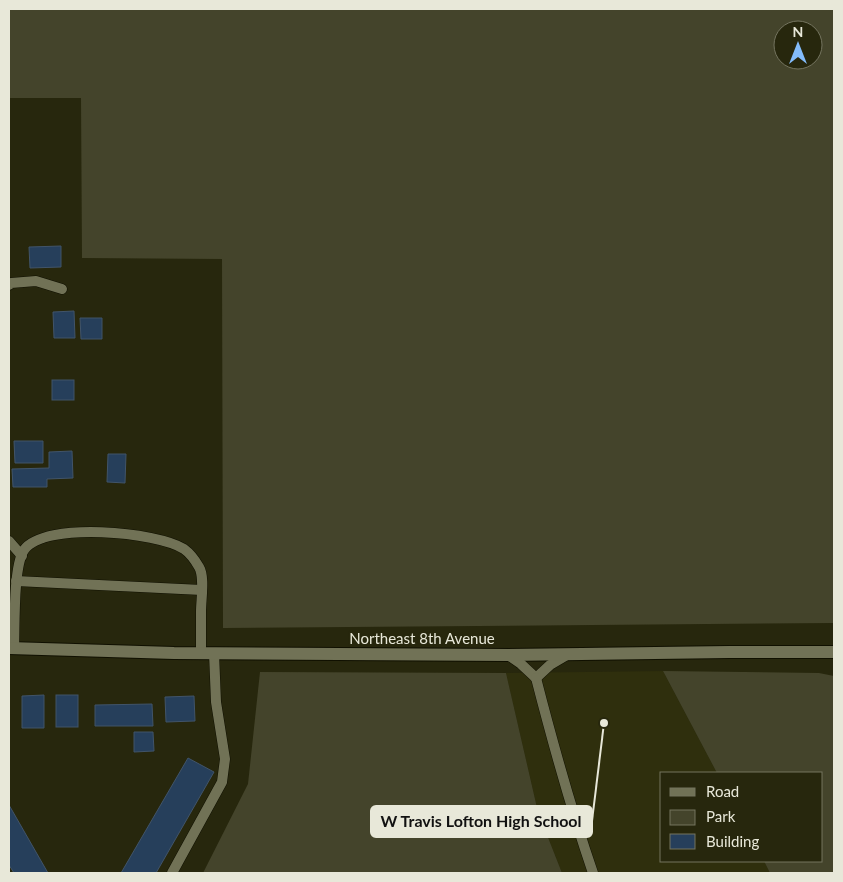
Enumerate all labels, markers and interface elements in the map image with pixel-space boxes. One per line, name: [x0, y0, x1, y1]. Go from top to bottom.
north arrow: [773, 20, 823, 70]
text: N: [793, 23, 803, 40]
street label: Northeast 8th Avenue: [349, 629, 495, 647]
legend: [660, 772, 823, 862]
text: Road: [706, 782, 739, 800]
callout: W Travis Lofton High School: [371, 806, 592, 837]
text: Park: [706, 807, 736, 825]
text: W Travis Lofton High School: [380, 811, 582, 830]
text: Building: [706, 832, 759, 850]

